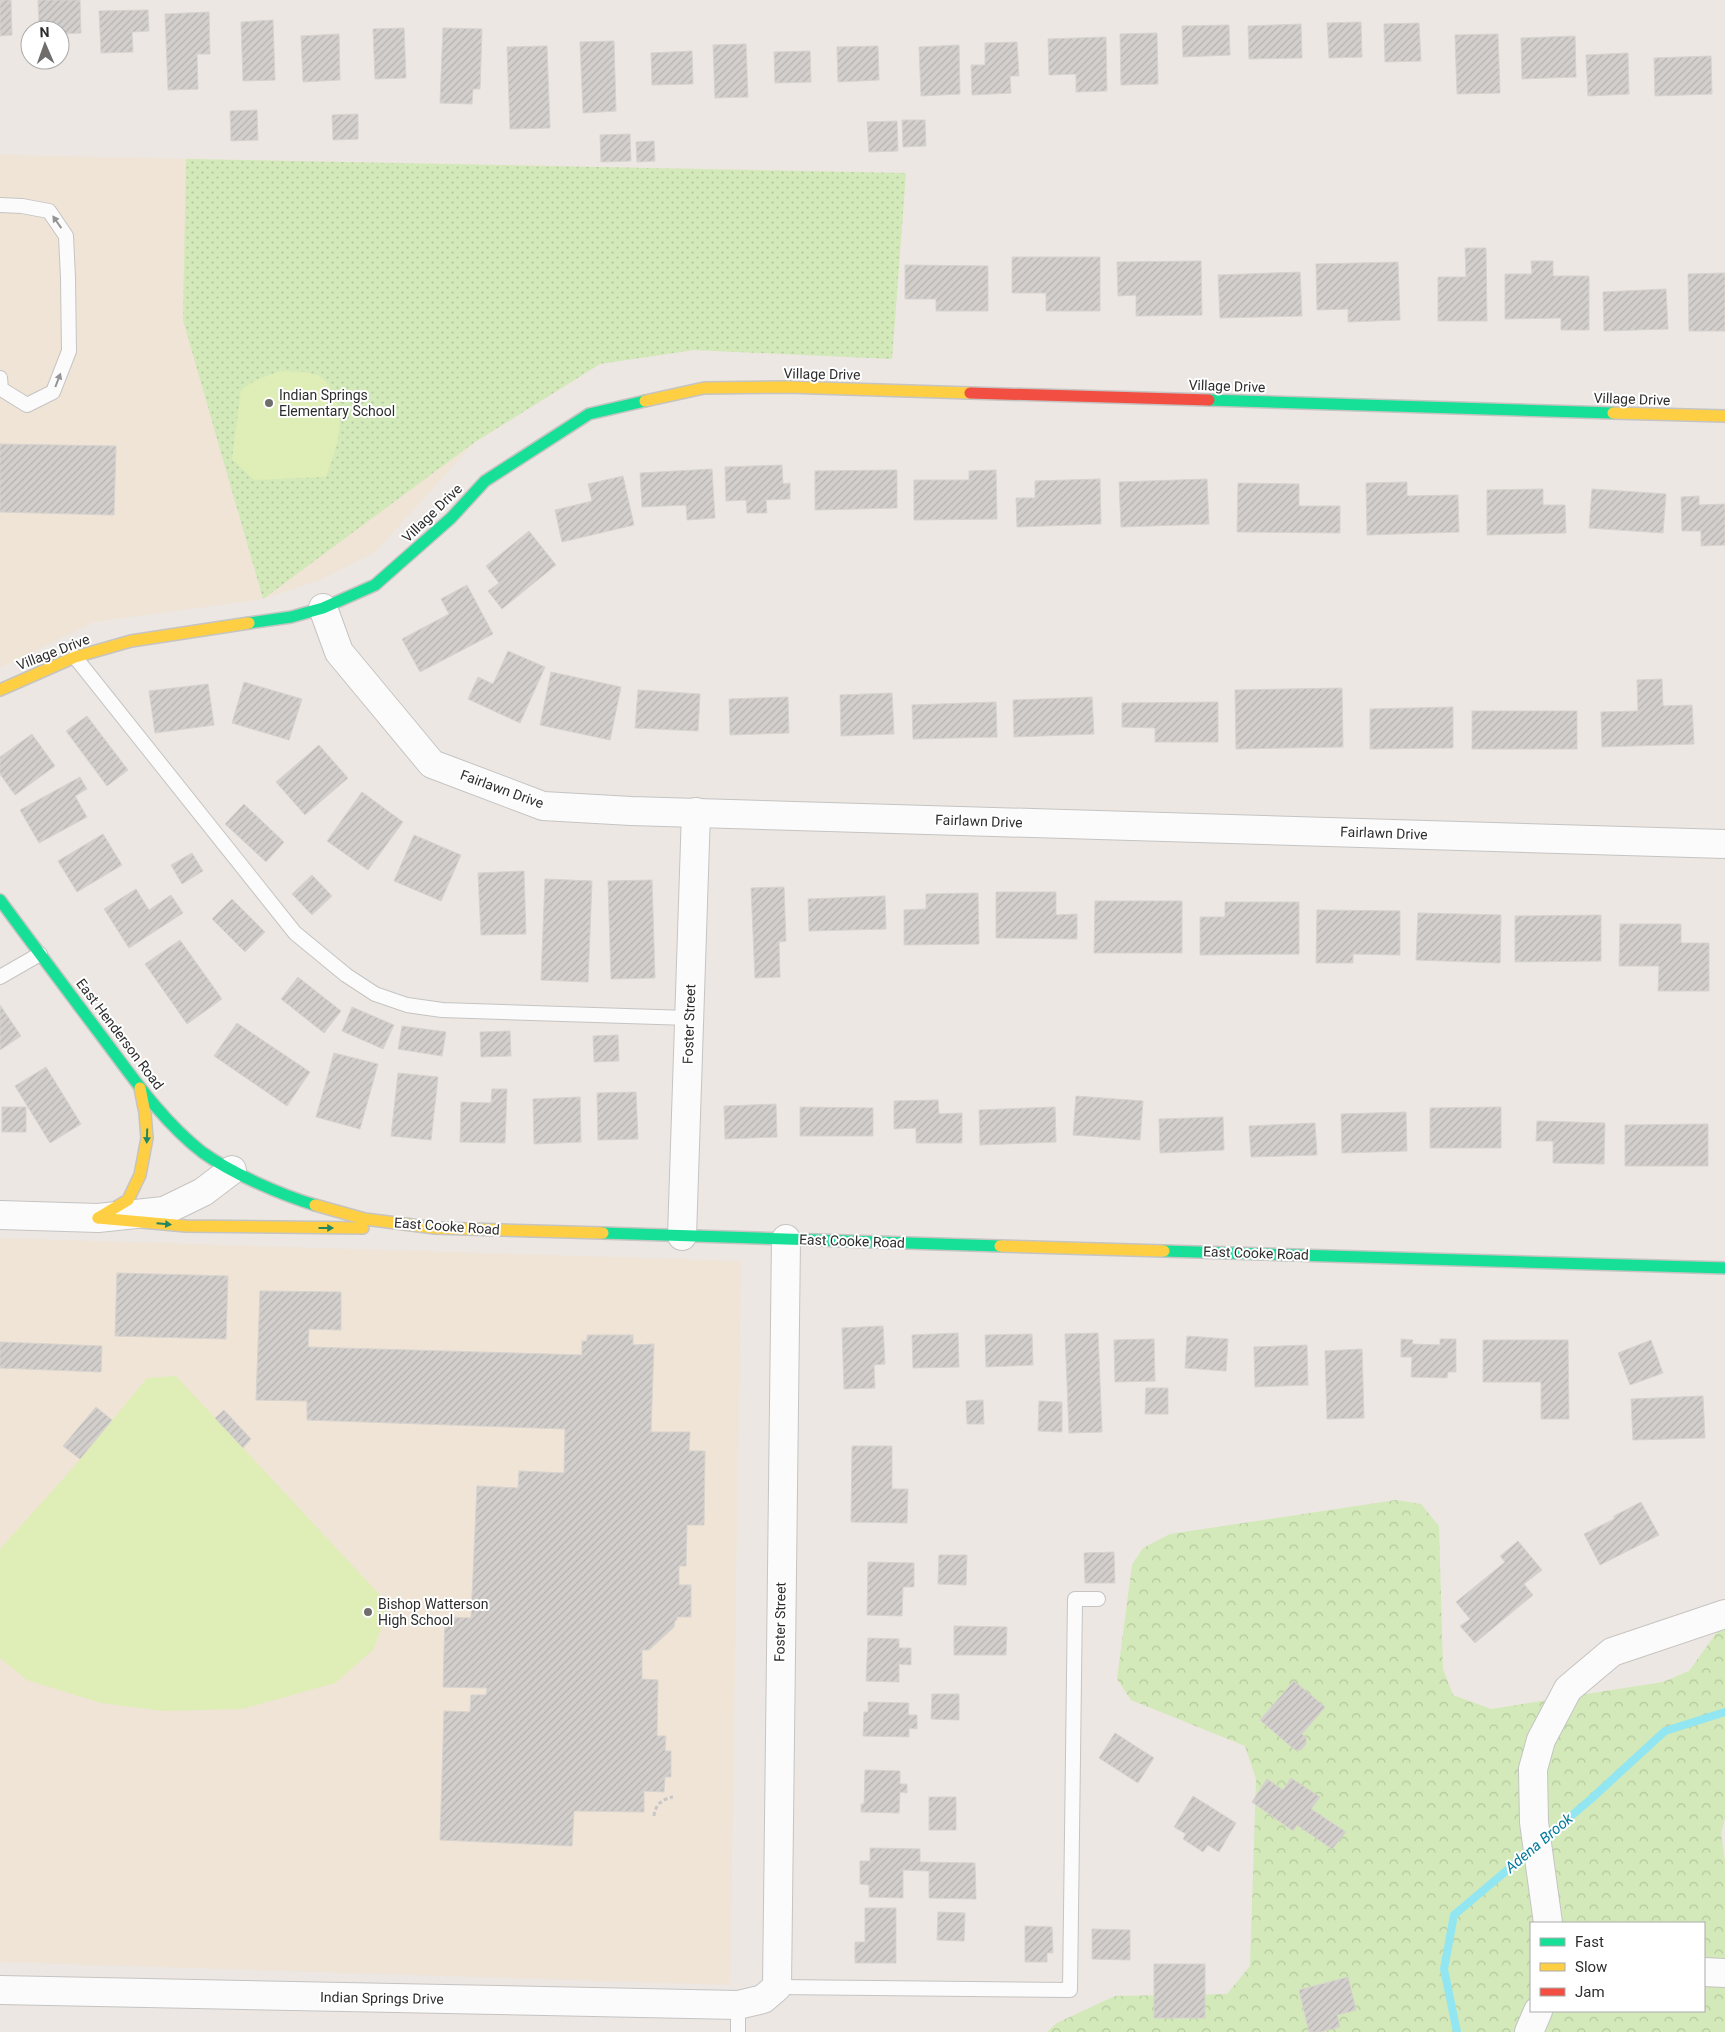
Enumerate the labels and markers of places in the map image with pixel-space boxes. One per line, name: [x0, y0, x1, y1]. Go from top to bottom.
place label: Indian Springs Elementary School: [279, 387, 395, 419]
marker: Indian Springs Elementary School: [263, 397, 275, 409]
place label: Bishop Watterson High School: [378, 1596, 488, 1628]
marker: Bishop Watterson High School: [362, 1606, 374, 1618]

